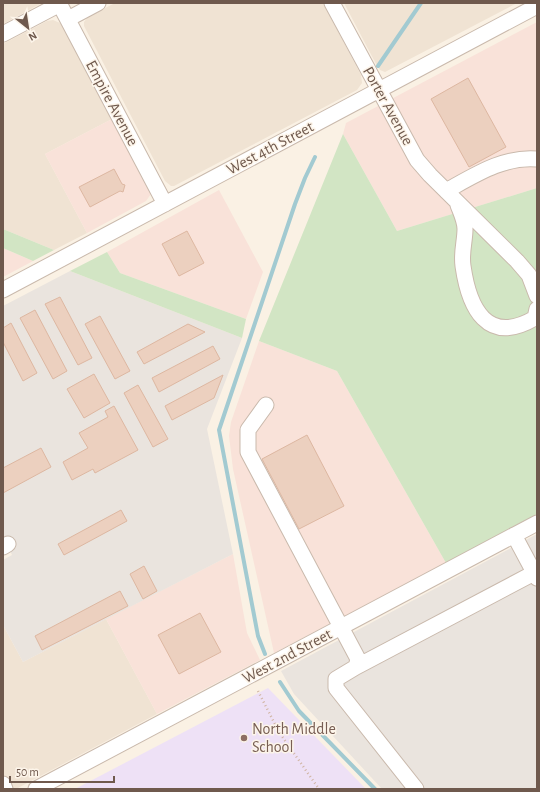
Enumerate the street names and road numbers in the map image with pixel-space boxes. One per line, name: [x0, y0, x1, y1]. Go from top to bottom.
street label: Empire Avenue: [83, 58, 141, 148]
street label: Porter Avenue: [360, 64, 416, 148]
street label: West 4th Street: [224, 118, 316, 178]
street label: West 2nd Street: [240, 626, 334, 686]

